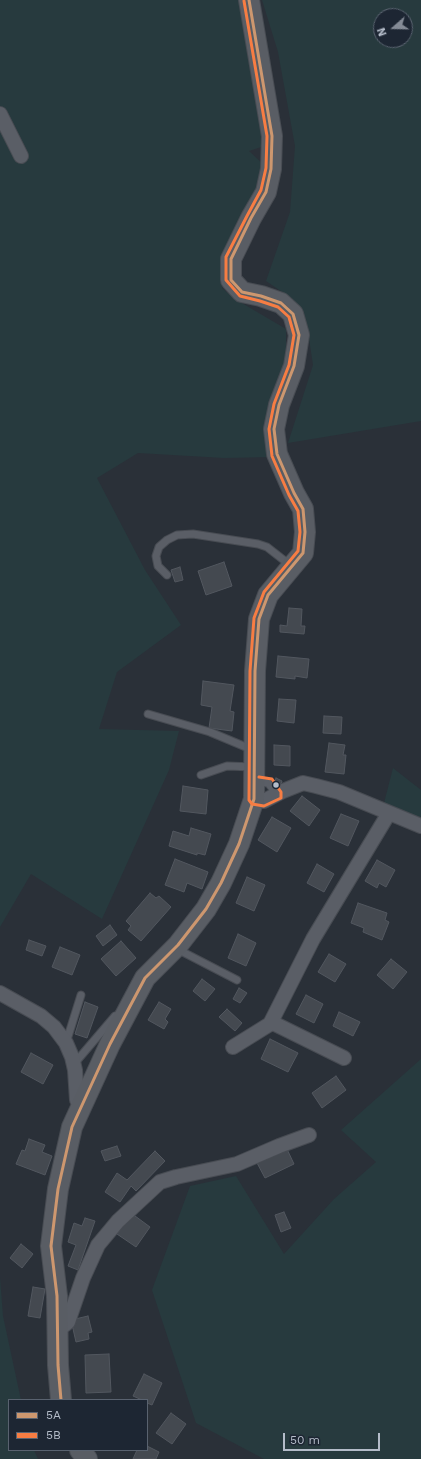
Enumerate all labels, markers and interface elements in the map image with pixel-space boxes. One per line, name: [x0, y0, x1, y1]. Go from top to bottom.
north arrow: [373, 8, 413, 48]
text: N: [375, 26, 390, 38]
unlabelled marker: [271, 780, 281, 790]
legend: [8, 1399, 148, 1451]
text: 5A: [46, 1408, 61, 1422]
scale bar: [285, 1425, 382, 1451]
text: 5B: [46, 1428, 61, 1442]
text: 50 m: [290, 1433, 320, 1447]

